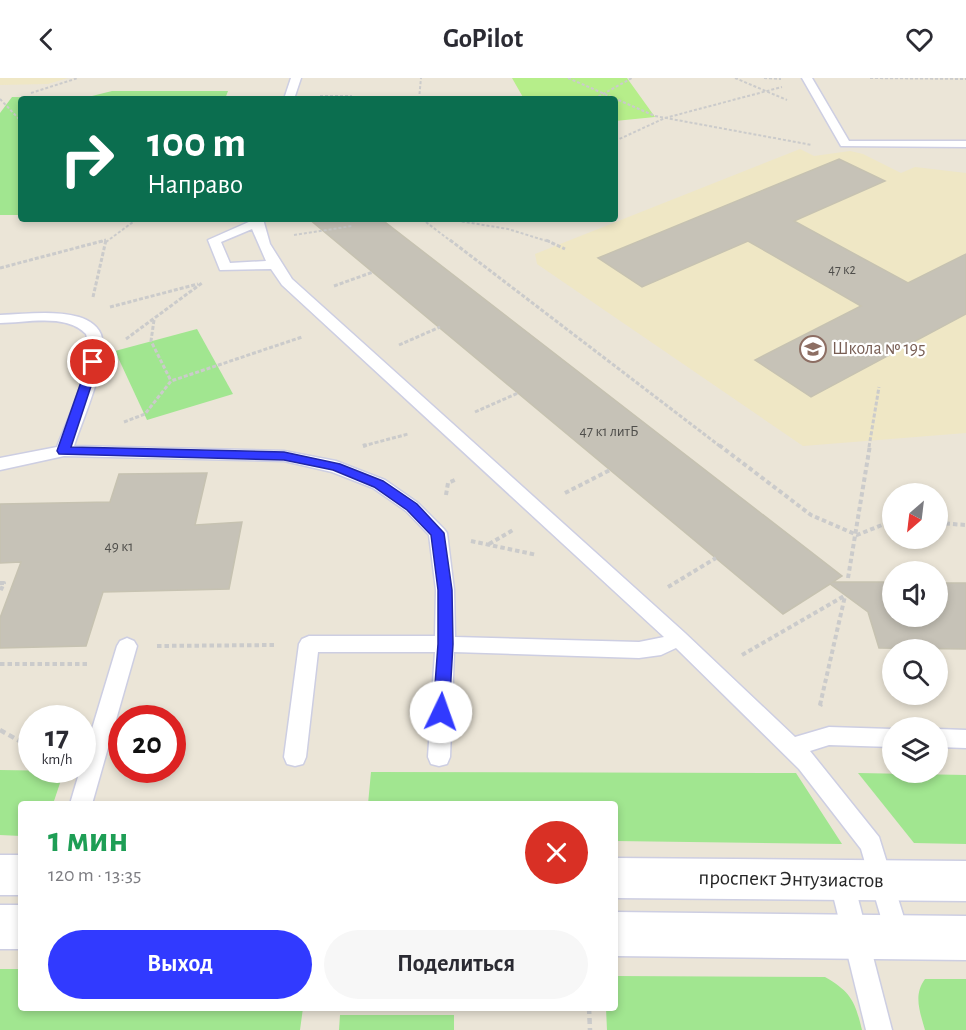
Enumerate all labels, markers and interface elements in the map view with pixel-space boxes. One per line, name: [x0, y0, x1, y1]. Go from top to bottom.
icon: back: [30, 23, 63, 56]
icon: heart: [903, 23, 936, 56]
text: GoPilot: [443, 25, 523, 52]
icon: right: [48, 120, 126, 198]
text: 100 m: [147, 122, 246, 164]
text: Направо: [147, 171, 243, 198]
house number: 47 к2: [828, 263, 856, 277]
school or university icon: Школа № 195: [798, 334, 828, 364]
pin: [67, 336, 118, 387]
place label: Школа № 195: [832, 340, 926, 358]
icon: arrive: [76, 345, 109, 378]
house number: 47 к1 литБ: [579, 424, 639, 439]
north arrow: [882, 483, 948, 549]
map controls: [882, 483, 948, 783]
house number: 49 к1: [105, 539, 133, 554]
button: sound: [882, 561, 948, 627]
button: search: [882, 639, 948, 705]
position arrow: [409, 680, 473, 744]
speed limit sign: 20: [108, 705, 186, 783]
button: layers: [882, 717, 948, 783]
text: 17: [45, 722, 69, 752]
text: km/h: [42, 752, 72, 767]
button: close: [525, 821, 588, 884]
text: 1 мин: [48, 822, 128, 858]
text: 120 m · 13:35: [48, 865, 141, 885]
street label: проспект Энтузиастов: [698, 867, 884, 891]
button: Выход: [48, 930, 312, 999]
button: Поделиться: [324, 930, 588, 999]

